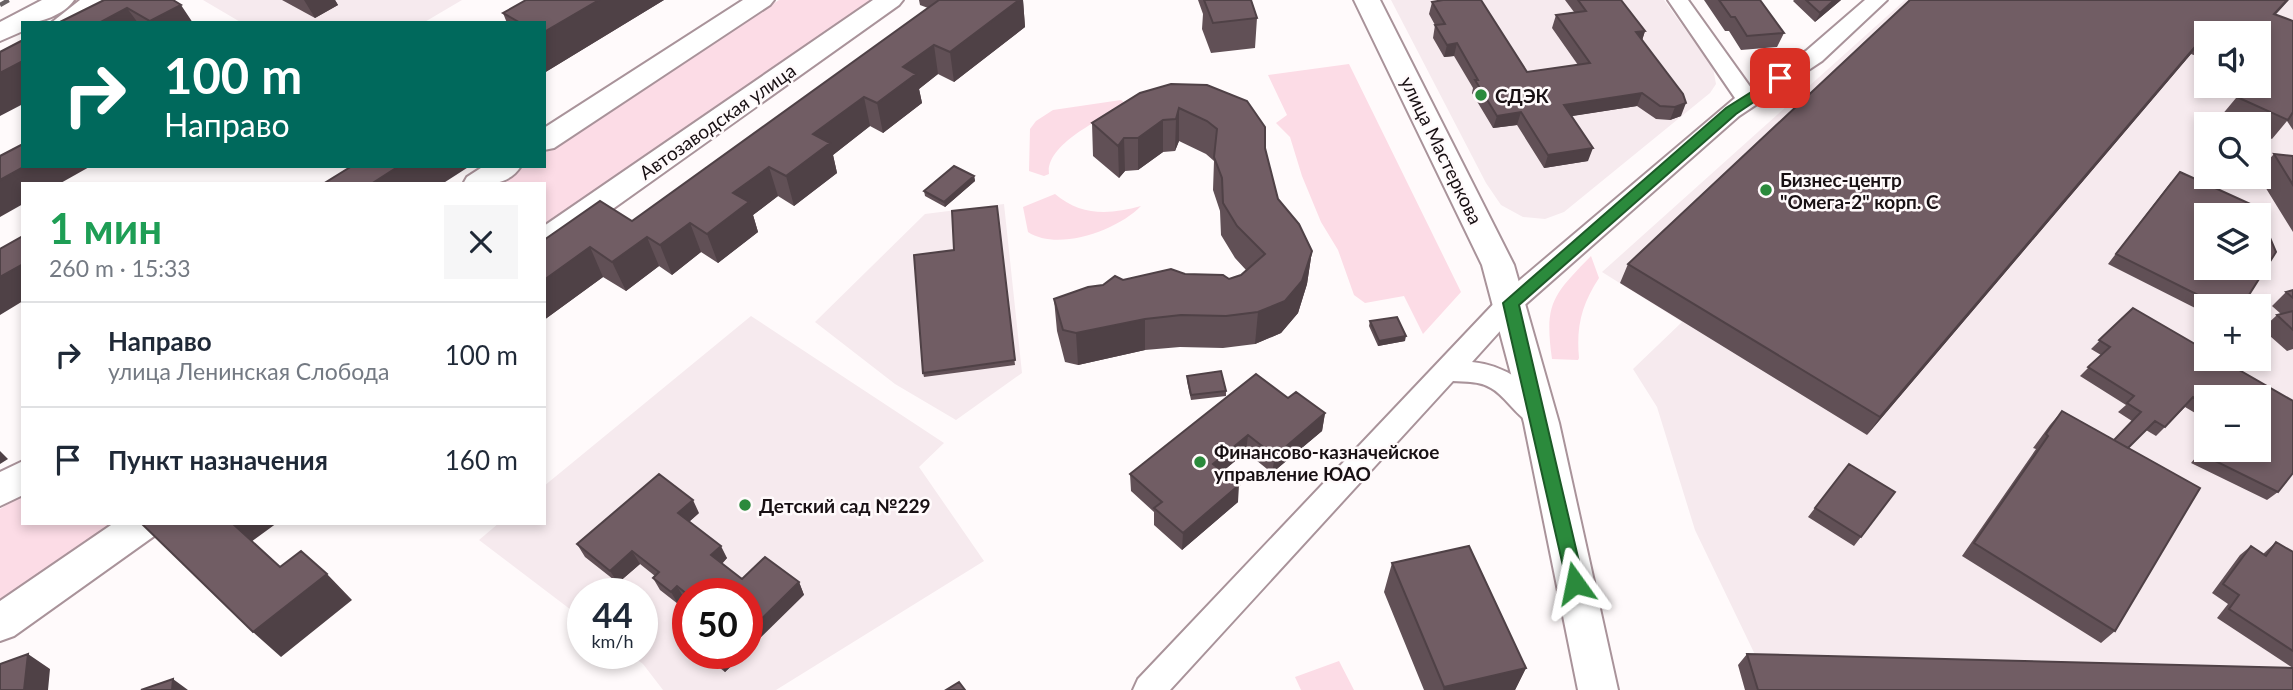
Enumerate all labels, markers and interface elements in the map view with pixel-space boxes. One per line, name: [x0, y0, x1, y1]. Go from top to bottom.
map controls: [2194, 21, 2271, 462]
button: sound: [2194, 21, 2271, 98]
text: 100 m: [164, 46, 302, 104]
pin: [1750, 48, 1810, 108]
icon: right: [49, 49, 140, 140]
street label: Автозаводская улица: [634, 58, 800, 184]
icon: arrive: [1761, 59, 1799, 97]
street label: улица Мастеркова: [1396, 72, 1488, 228]
place label: СДЭК: [1495, 84, 1550, 107]
marker: СДЭК: [1473, 87, 1489, 103]
text: Направо: [164, 105, 290, 144]
button: search: [2194, 112, 2271, 189]
place label: Бизнес-центр "Омега-2" корп. C: [1780, 168, 1939, 213]
marker: Бизнес-центр "Омега-2" корп. C: [1758, 182, 1774, 198]
text: 1 мин: [49, 203, 162, 253]
button: layers: [2194, 203, 2271, 280]
button: close: [444, 205, 518, 279]
text: 260 m · 15:33: [49, 254, 191, 282]
button: +: [2194, 294, 2271, 371]
text: Направо: [108, 325, 212, 357]
icon: right: [49, 336, 87, 374]
text: 100 m: [445, 339, 518, 371]
text: улица Ленинская Слобода: [108, 357, 389, 385]
button: −: [2194, 385, 2271, 462]
place label: Финансово-казначейское управление ЮАО: [1214, 440, 1439, 485]
icon: arrive: [49, 441, 87, 479]
text: Пункт назначения: [108, 444, 328, 476]
text: 160 m: [445, 444, 518, 476]
marker: Финансово-казначейское управление ЮАО: [1192, 454, 1208, 470]
place label: Детский сад №229: [759, 494, 931, 517]
marker: Детский сад №229: [737, 497, 753, 513]
position arrow: [1538, 546, 1612, 620]
speed limit sign: 50: [672, 578, 763, 669]
text: 44: [592, 593, 633, 635]
text: km/h: [591, 630, 634, 652]

